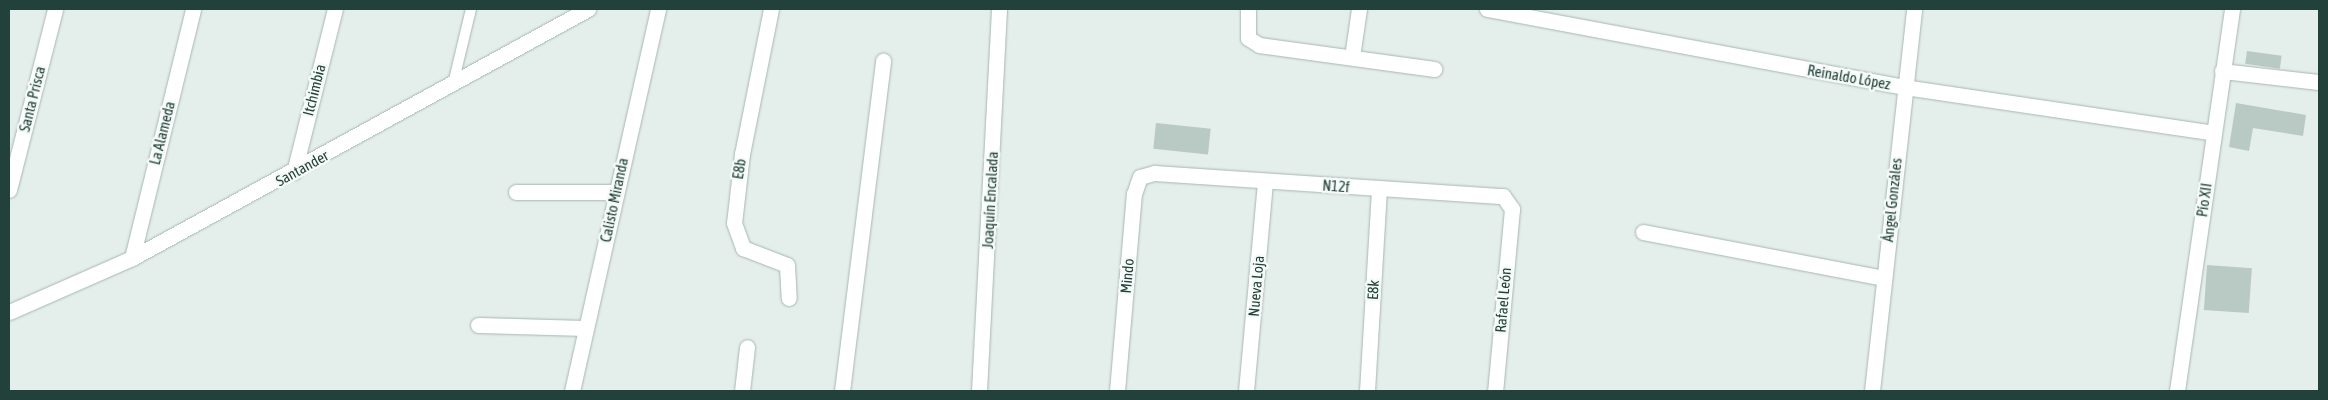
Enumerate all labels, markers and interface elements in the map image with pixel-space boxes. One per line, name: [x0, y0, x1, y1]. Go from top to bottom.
street label: Reinaldo López: [1806, 61, 1892, 93]
street label: Itchimbia: [299, 62, 329, 118]
street label: Santa Prisca: [15, 64, 49, 134]
street label: La Alameda: [145, 99, 179, 167]
street label: Santander: [273, 146, 331, 190]
street label: Joaquín Encalada: [978, 151, 1002, 249]
street label: Calisto Miranda: [596, 156, 632, 244]
street label: E8b: [729, 157, 749, 181]
street label: Ángel Gonzáles: [1879, 157, 1905, 243]
street label: N12f: [1322, 176, 1350, 196]
street label: Pío XII: [2193, 182, 2215, 218]
street label: Nueva Loja: [1244, 255, 1268, 317]
street label: Mindo: [1117, 258, 1137, 294]
street label: Rafael León: [1491, 267, 1515, 333]
street label: E8k: [1363, 279, 1383, 301]

